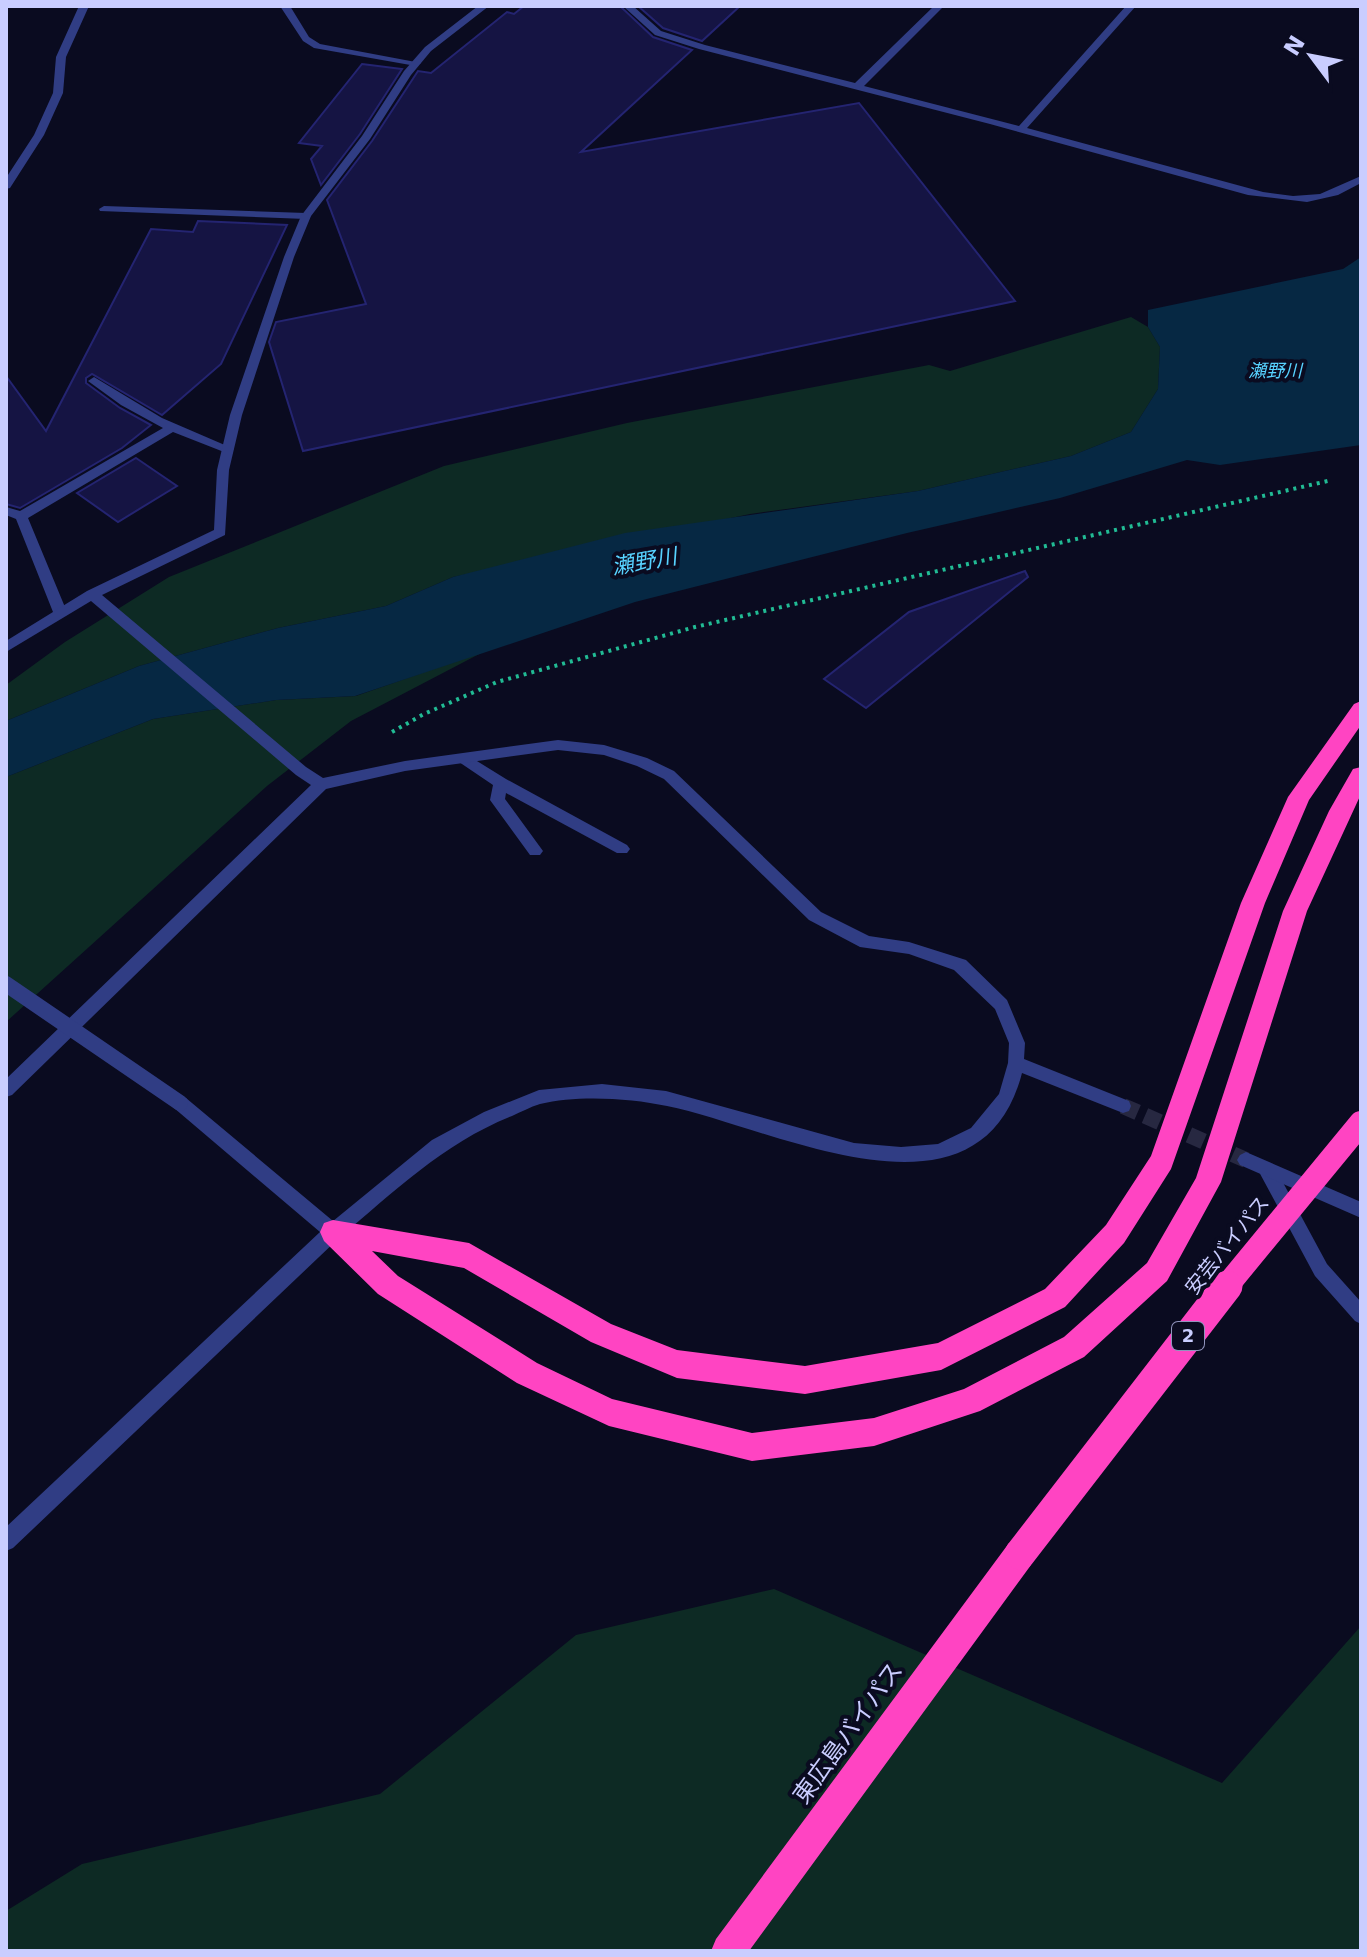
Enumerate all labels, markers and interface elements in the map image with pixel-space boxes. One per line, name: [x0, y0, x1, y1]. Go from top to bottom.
north arrow: [1271, 16, 1351, 96]
text: N: [1279, 31, 1310, 60]
water label: 瀬野川: [1248, 360, 1304, 381]
water label: 瀬野川: [609, 543, 681, 580]
street label: 安芸バイパス: [1180, 1191, 1274, 1299]
road number: 2: [1172, 1322, 1204, 1350]
street label: 東広島バイパス: [787, 1657, 909, 1809]

